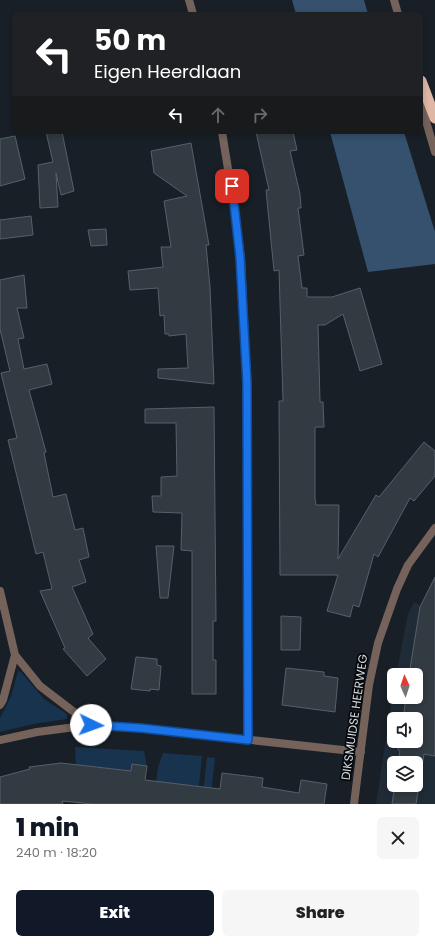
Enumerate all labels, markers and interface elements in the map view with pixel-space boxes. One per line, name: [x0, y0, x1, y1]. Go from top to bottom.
text: 50 m: [94, 21, 166, 60]
icon: left: [28, 28, 80, 80]
text: Eigen Heerdlaan: [94, 59, 241, 84]
icon: left: [165, 104, 187, 126]
icon: ahead: [207, 104, 229, 126]
icon: right: [249, 104, 271, 126]
pin: [215, 169, 249, 203]
icon: arrive: [221, 175, 243, 197]
street label: DIKSMUIDSE HEERWEG: [337, 653, 371, 781]
north arrow: [387, 668, 423, 704]
map controls: [387, 668, 423, 792]
position arrow: [70, 704, 112, 746]
button: sound: [387, 712, 423, 748]
button: layers: [387, 756, 423, 792]
text: 1 min: [16, 811, 79, 844]
button: close: [377, 817, 419, 859]
text: 240 m · 18:20: [16, 843, 97, 862]
button: Exit: [16, 890, 214, 936]
button: Share: [222, 890, 419, 936]

